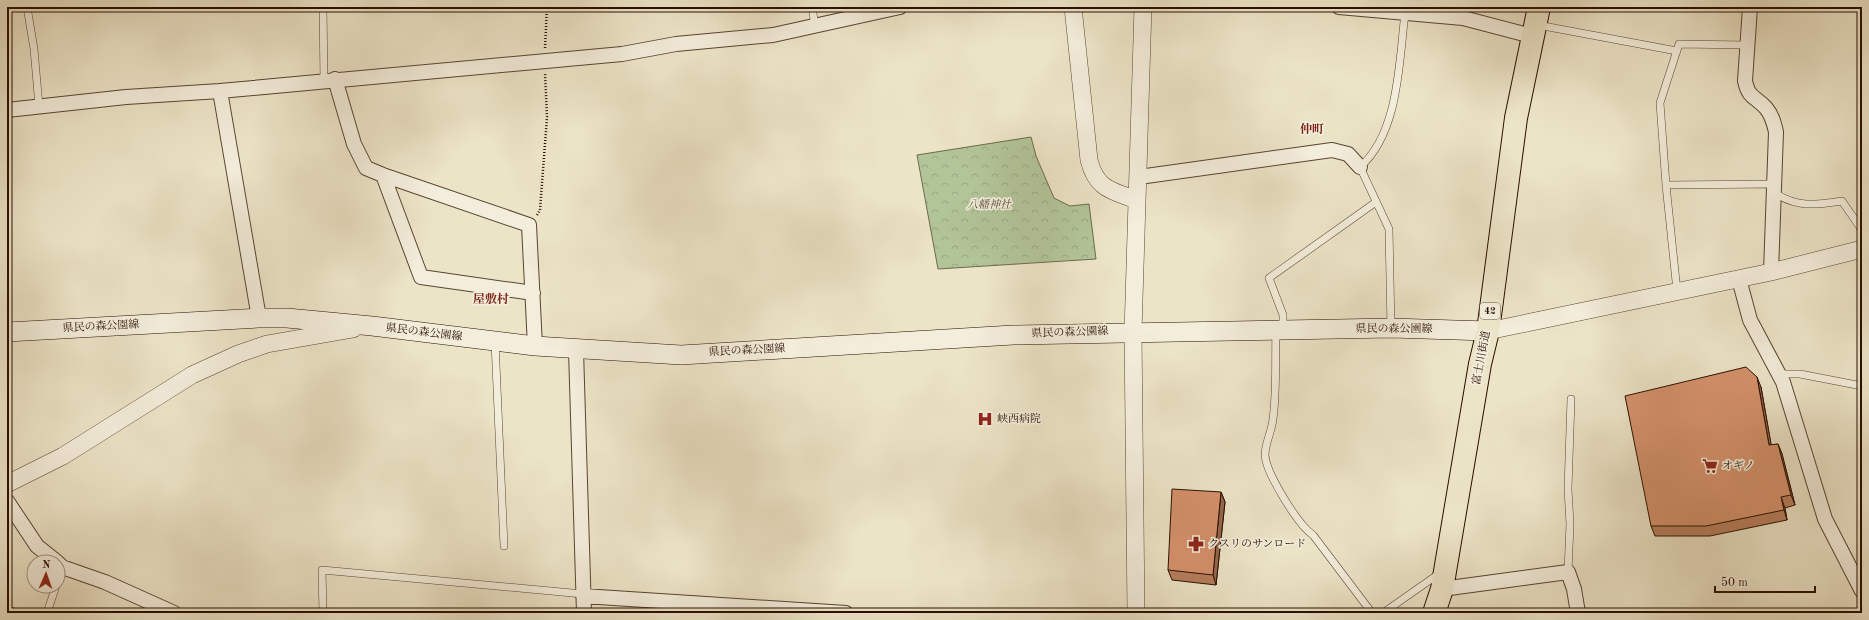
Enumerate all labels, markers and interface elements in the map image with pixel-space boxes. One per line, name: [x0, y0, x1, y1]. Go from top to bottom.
district label: 仲町: [1300, 122, 1324, 136]
park label: 八幡神社: [967, 198, 1012, 211]
district label: 屋敷村: [473, 292, 509, 306]
road number: 42: [1480, 303, 1500, 319]
street label: 県民の森公園線: [62, 317, 140, 335]
street label: 県民の森公園線: [385, 321, 463, 343]
street label: 県民の森公園線: [1356, 322, 1433, 335]
street label: 県民の森公園線: [1031, 324, 1109, 340]
street label: 富士川街道: [1469, 330, 1493, 386]
street label: 県民の森公園線: [708, 341, 786, 359]
hospital icon: 峡西病院: [976, 410, 994, 428]
place label: 峡西病院: [997, 412, 1041, 425]
supermarket icon: オギノ: [1701, 457, 1719, 475]
place label: オギノ: [1722, 460, 1755, 472]
pharmacy icon: クスリのサンロード: [1187, 535, 1205, 553]
place label: クスリのサンロード: [1208, 538, 1306, 550]
north arrow: [26, 554, 66, 594]
text: N: [42, 560, 51, 571]
scale bar: [1715, 568, 1815, 594]
text: 50 m: [1721, 576, 1748, 589]

